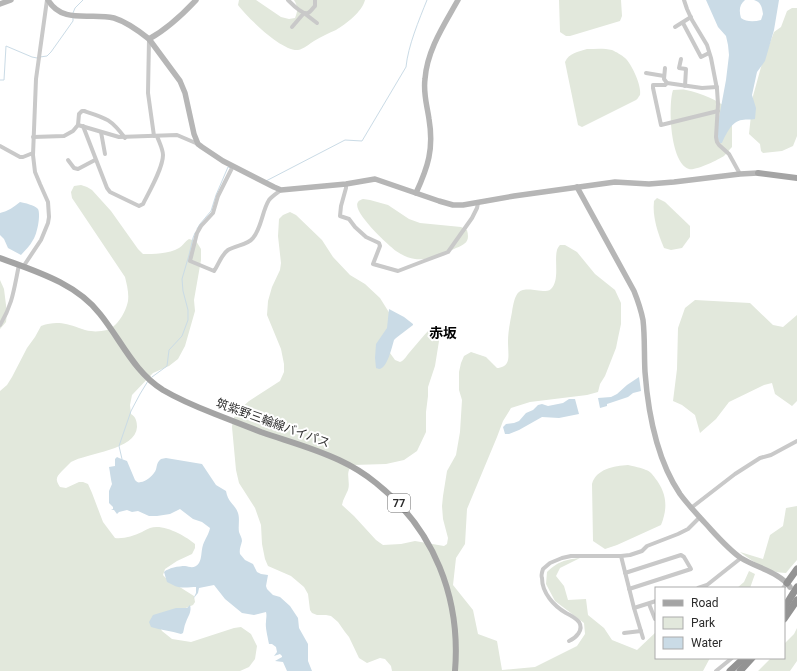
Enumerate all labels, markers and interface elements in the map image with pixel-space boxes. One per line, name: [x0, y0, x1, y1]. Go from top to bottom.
district label: 赤坂: [429, 325, 457, 341]
street label: 筑紫野三輪線バイパス: [214, 396, 332, 450]
road number: 77: [388, 494, 410, 512]
legend: [655, 587, 785, 659]
text: Road: [691, 596, 719, 610]
text: Park: [691, 616, 716, 630]
text: Water: [691, 636, 722, 650]

